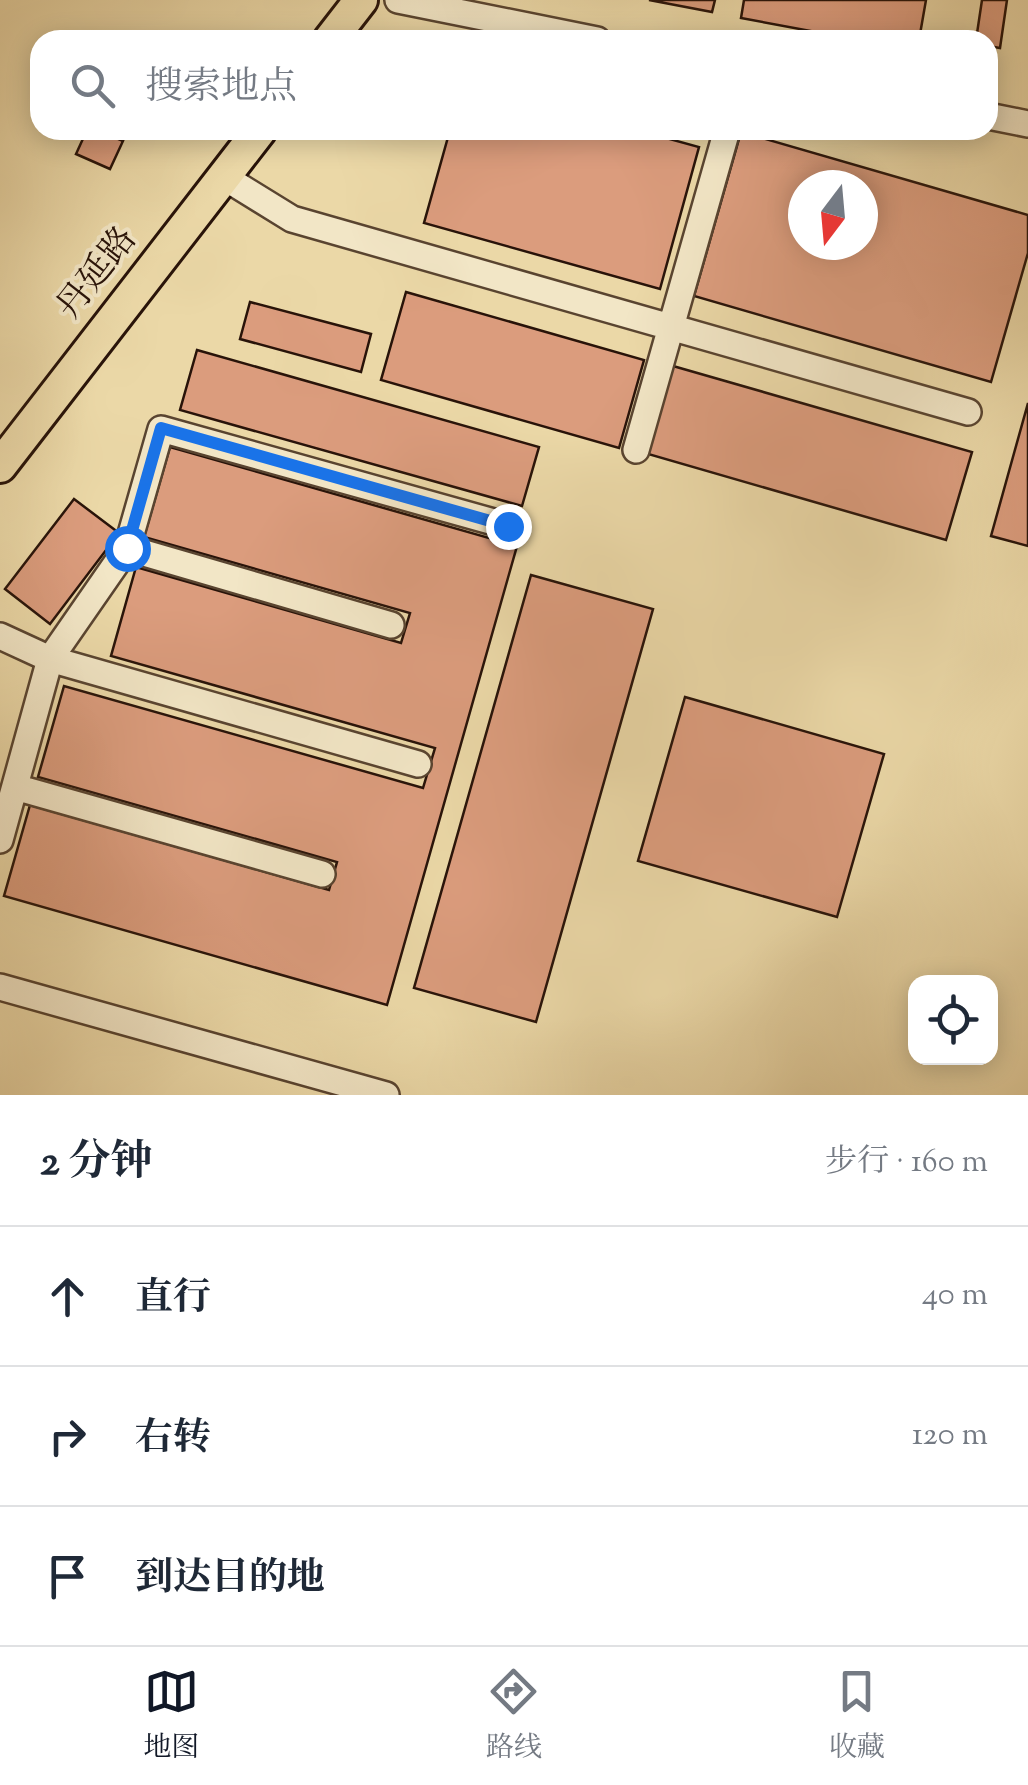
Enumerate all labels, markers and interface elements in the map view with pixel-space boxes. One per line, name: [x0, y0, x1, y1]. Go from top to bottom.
search box: [30, 30, 998, 140]
icon: search: [65, 58, 120, 113]
text: 搜索地点: [145, 62, 297, 116]
north arrow: [788, 170, 878, 260]
street label: 丹延路: [46, 217, 150, 331]
route end: [486, 504, 532, 550]
route start: [105, 526, 151, 572]
map controls: [908, 975, 998, 1065]
button: locate: [908, 975, 998, 1065]
text: 2 分钟: [40, 1134, 153, 1194]
text: 步行 · 160 m: [825, 1140, 988, 1186]
icon: ahead: [40, 1269, 95, 1324]
text: 直行: [135, 1273, 211, 1327]
text: 40 m: [922, 1273, 988, 1319]
icon: right: [40, 1409, 95, 1464]
text: 右转: [135, 1413, 211, 1467]
text: 120 m: [912, 1413, 988, 1459]
icon: arrive: [40, 1549, 95, 1604]
text: 到达目的地: [135, 1553, 325, 1607]
tab: 地图: [143, 1664, 199, 1769]
tab: 路线: [486, 1664, 542, 1769]
tab: 收藏: [829, 1664, 885, 1769]

